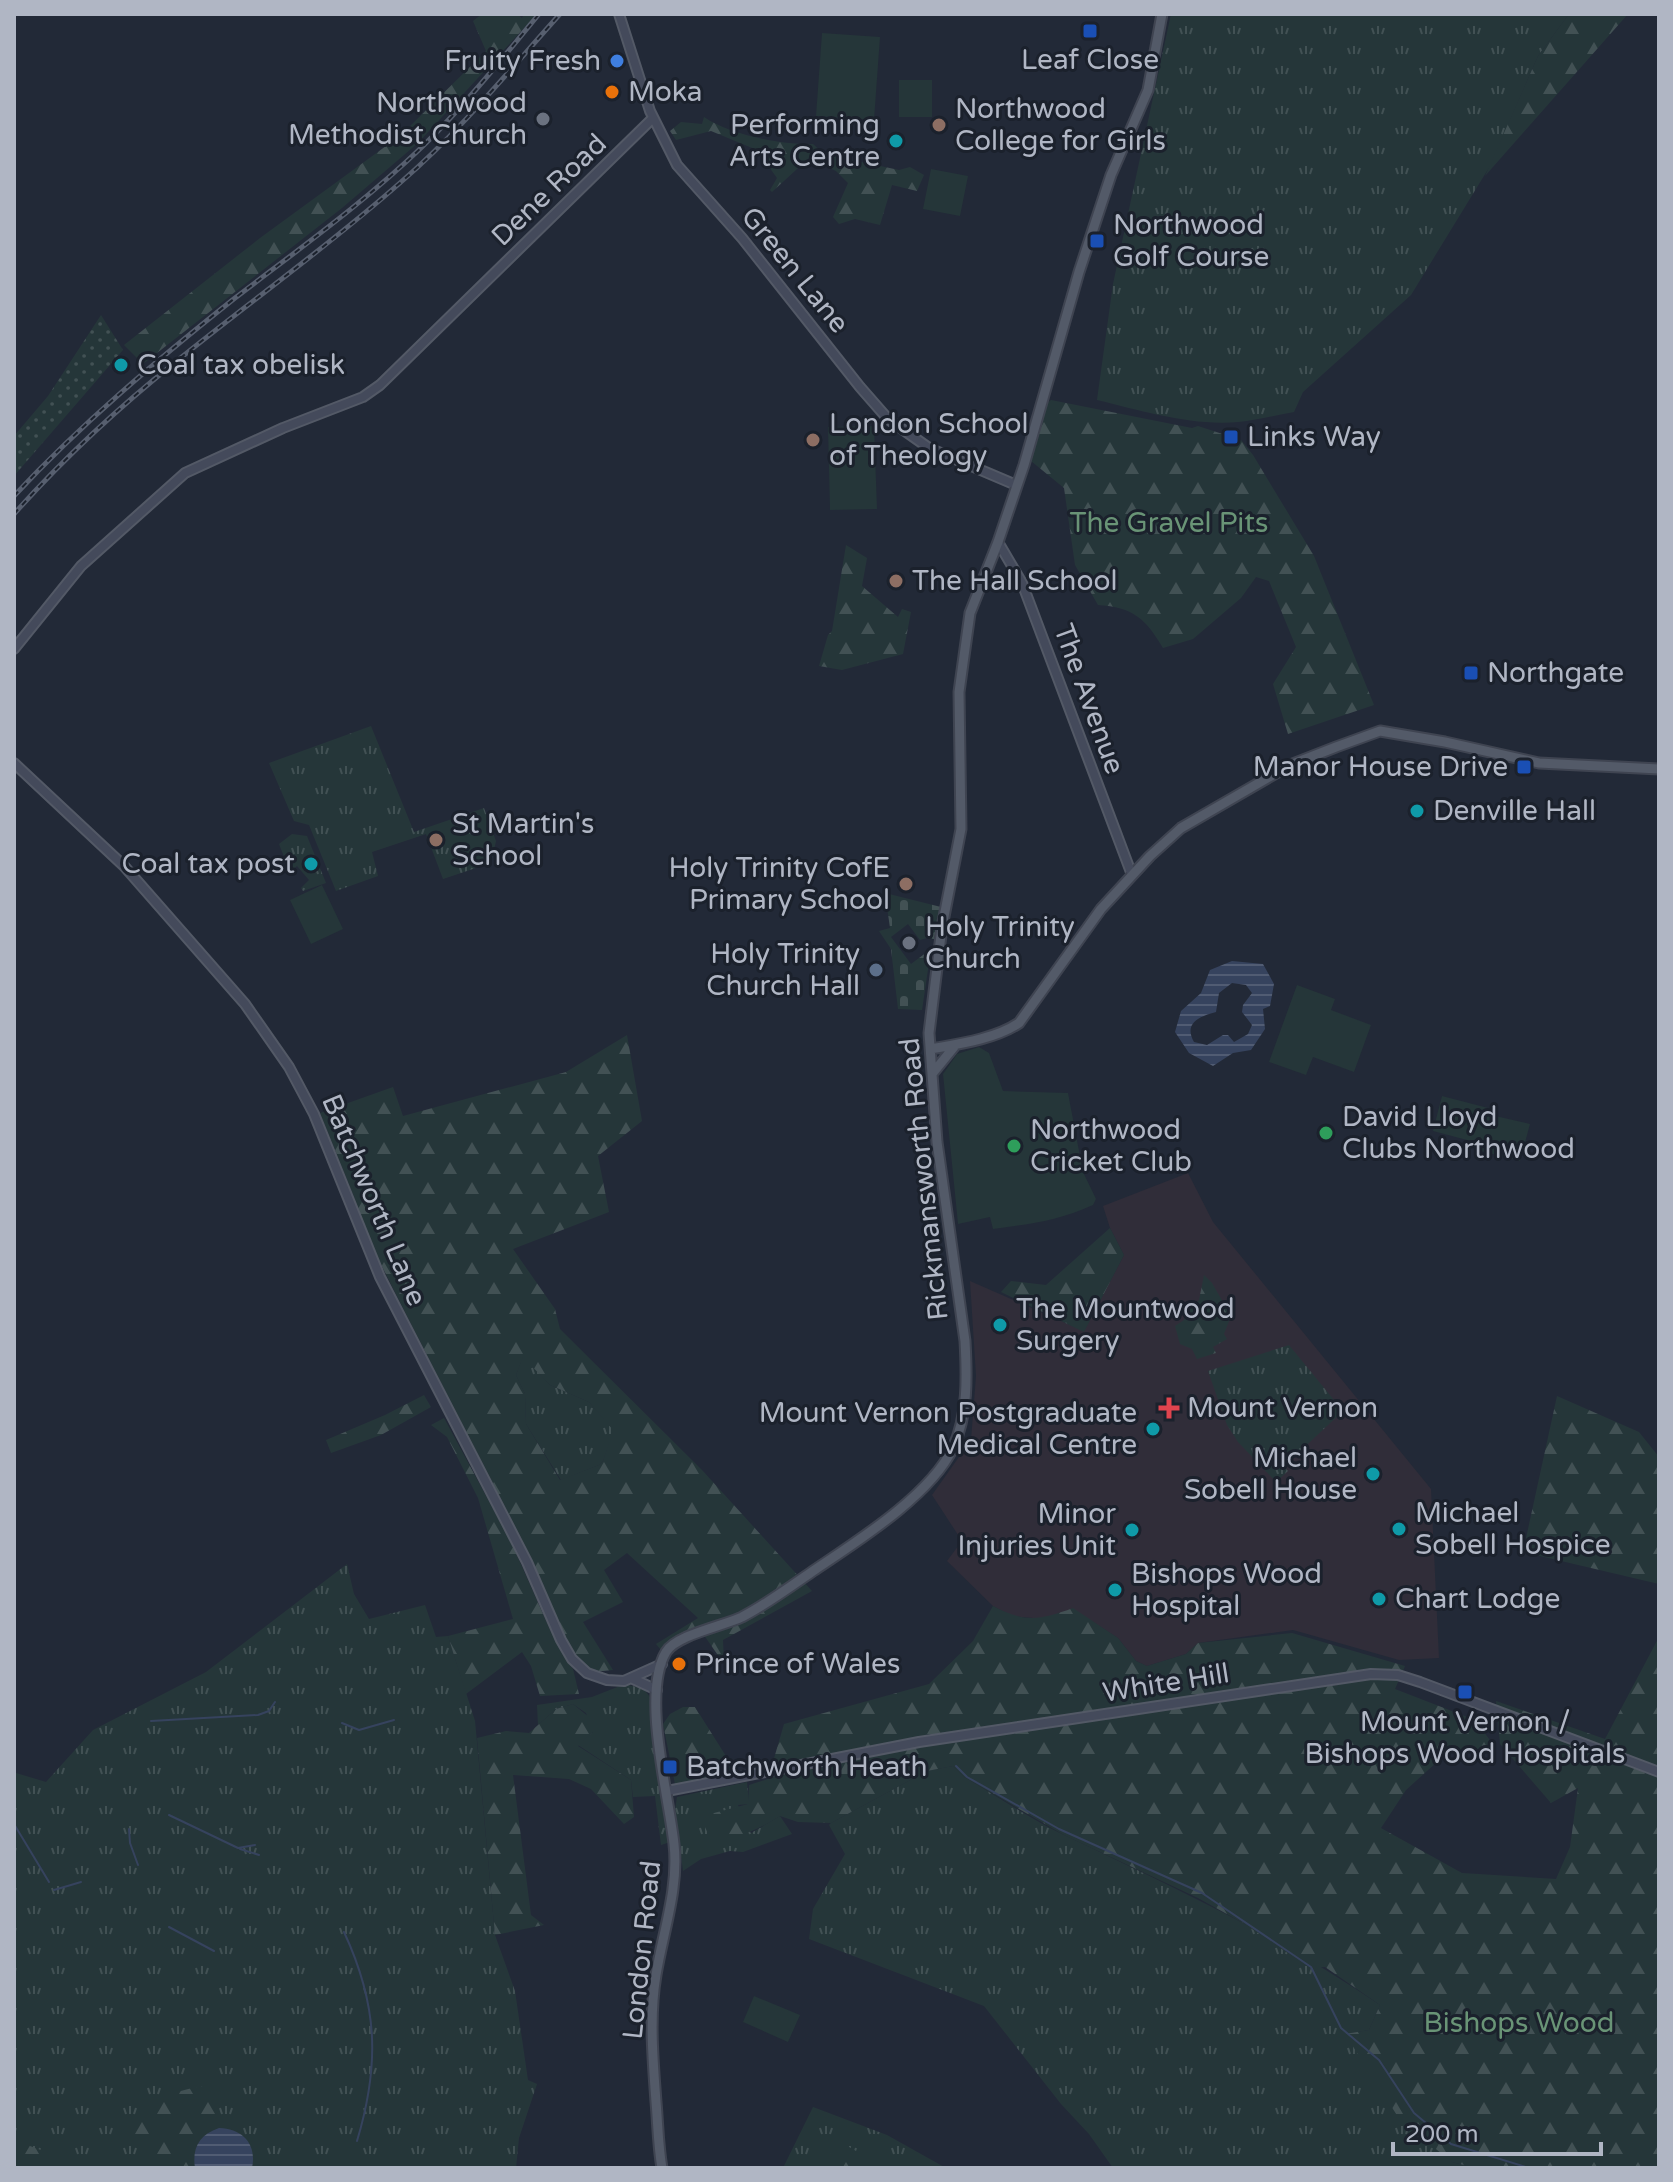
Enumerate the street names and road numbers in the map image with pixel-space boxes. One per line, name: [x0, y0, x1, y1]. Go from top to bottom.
street label: Dene Road: [484, 127, 614, 253]
street label: Green Lane: [734, 200, 856, 340]
street label: The Avenue: [1046, 619, 1132, 779]
street label: Rickmansworth Road: [892, 1036, 956, 1322]
street label: Batchworth Lane: [314, 1089, 434, 1311]
street label: White Hill: [1100, 1656, 1232, 1710]
street label: London Road: [616, 1859, 668, 2041]

